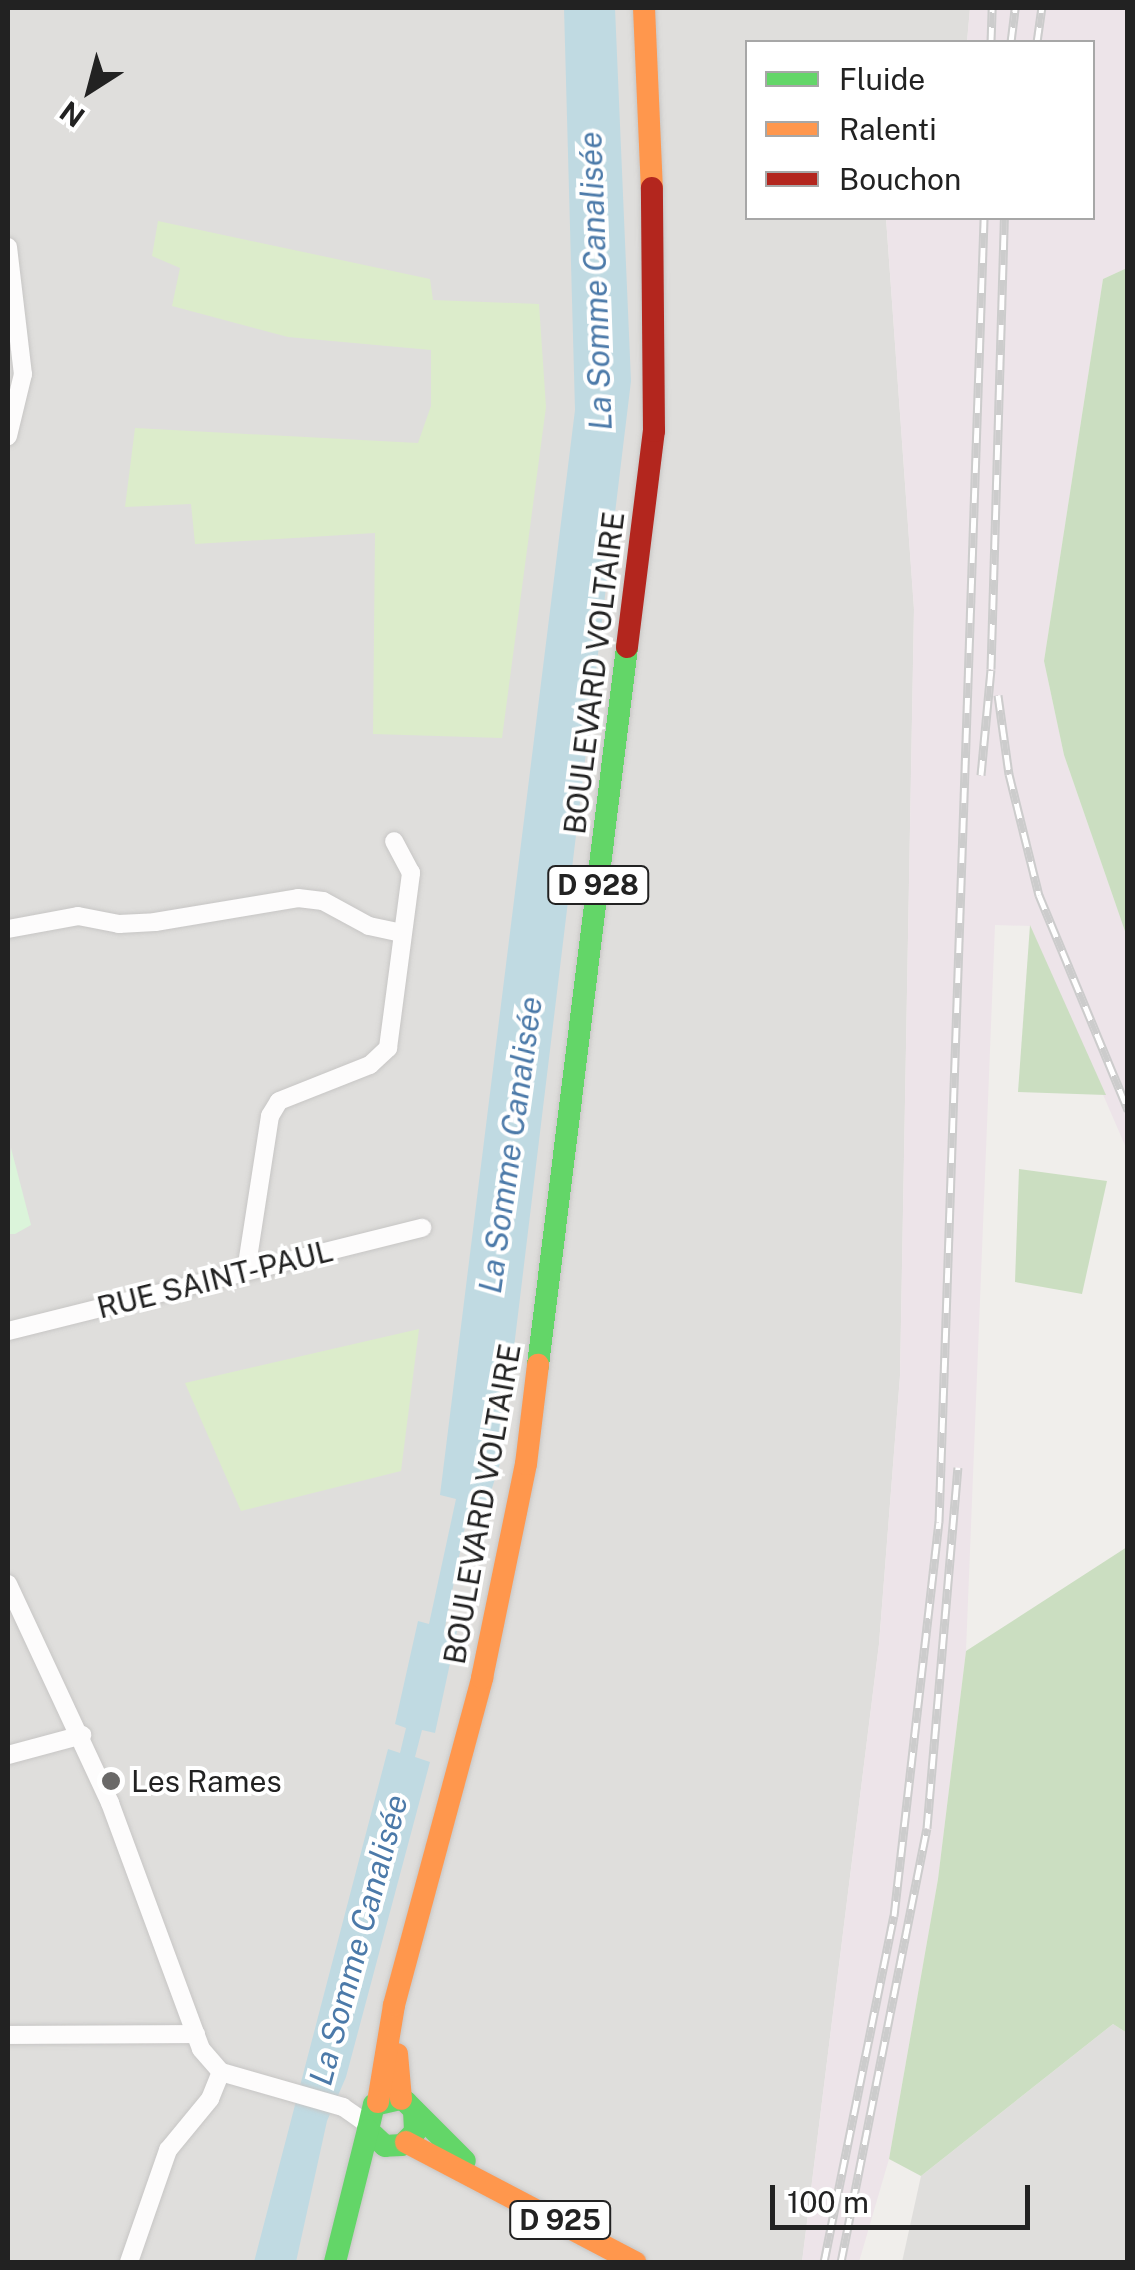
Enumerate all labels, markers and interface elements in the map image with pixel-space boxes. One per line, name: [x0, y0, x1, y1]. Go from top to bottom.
north arrow: [40, 40, 140, 140]
legend: [745, 40, 1095, 220]
text: Fluide: [839, 61, 925, 97]
text: N: [54, 95, 91, 134]
text: Ralenti: [839, 111, 937, 147]
water label: La Somme Canalisée: [572, 131, 620, 431]
text: Bouchon: [839, 161, 961, 197]
street label: BOULEVARD VOLTAIRE: [556, 509, 632, 837]
road number: D 928: [546, 862, 650, 908]
water label: La Somme Canalisée: [471, 994, 551, 1296]
street label: RUE SAINT-PAUL: [93, 1232, 337, 1326]
street label: BOULEVARD VOLTAIRE: [436, 1341, 528, 1667]
place label: Les Rames: [131, 1763, 282, 1799]
marker: Les Rames: [100, 1770, 122, 1792]
water label: La Somme Canalisée: [302, 1790, 416, 2090]
scale bar: [775, 2165, 1035, 2227]
text: 100 m: [787, 2184, 869, 2220]
road number: D 925: [508, 2197, 612, 2243]

